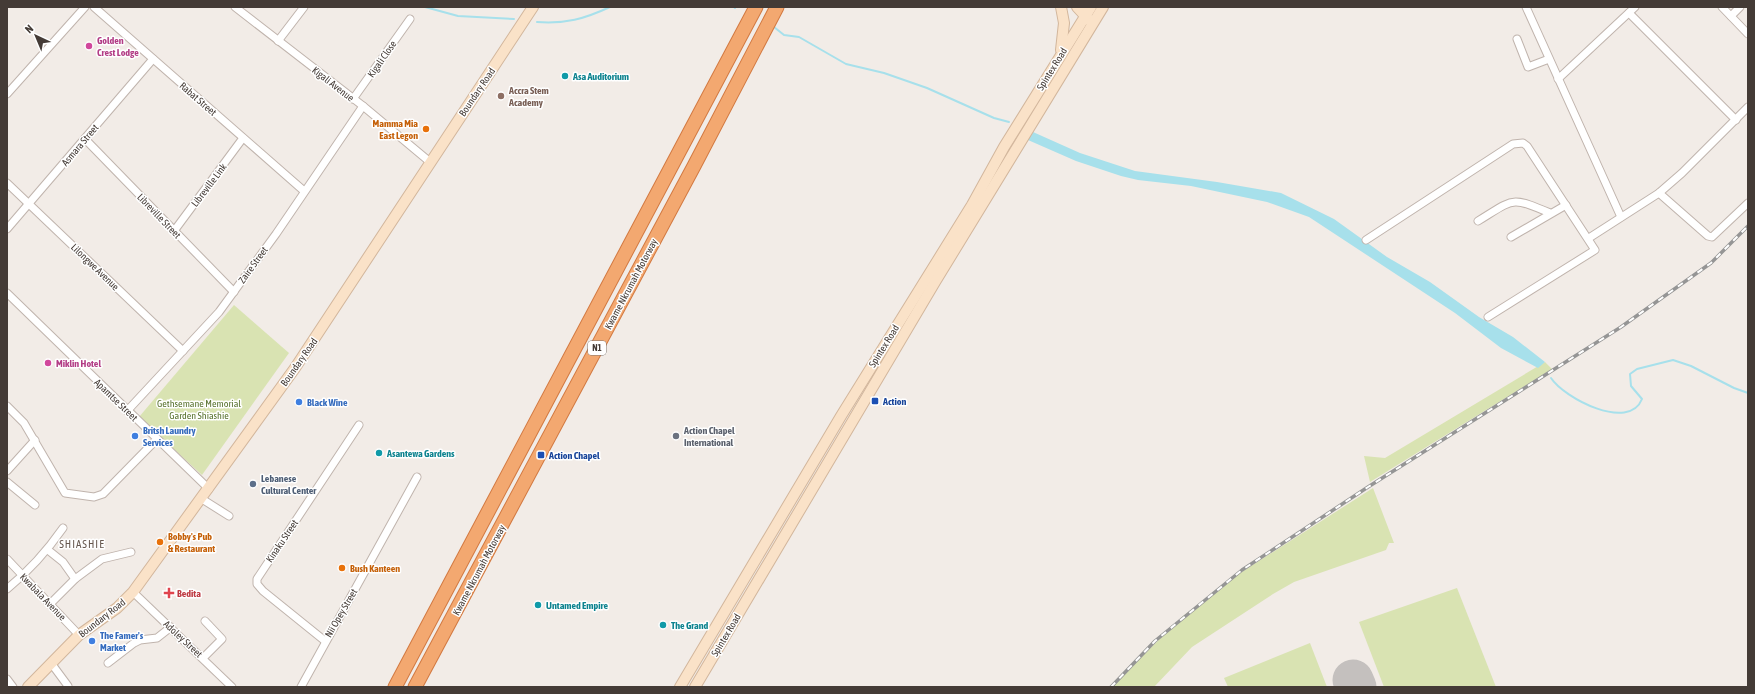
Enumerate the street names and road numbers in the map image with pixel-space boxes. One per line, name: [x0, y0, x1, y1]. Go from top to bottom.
street label: Kigali Close: [365, 38, 399, 79]
street label: Spintex Road: [1035, 46, 1069, 92]
street label: Kigali Avenue: [310, 64, 356, 104]
street label: Boundary Road: [457, 65, 497, 118]
street label: Rabat Street: [177, 80, 219, 118]
street label: Asmara Street: [59, 122, 101, 168]
street label: Libreville Link: [189, 161, 229, 209]
street label: Libreville Street: [135, 191, 183, 241]
street label: Kwame Nkrumah Motorway: [602, 237, 660, 331]
street label: Lilongwe Avenue: [69, 241, 121, 293]
street label: Zaire Street: [236, 245, 270, 285]
street label: Spintex Road: [867, 323, 901, 369]
street label: Boundary Road: [278, 336, 320, 388]
road number: N1: [588, 341, 606, 355]
street label: Apamtse Street: [92, 377, 140, 423]
street label: Kinaku Street: [264, 517, 300, 564]
street label: Kwame Nkrumah Motorway: [450, 523, 508, 617]
street label: Kwabala Avenue: [18, 571, 68, 623]
street label: Nii Opey Street: [323, 587, 359, 639]
street label: Boundary Road: [77, 596, 128, 640]
street label: Spintex Road: [709, 611, 743, 658]
street label: Adoley Street: [161, 618, 205, 660]

